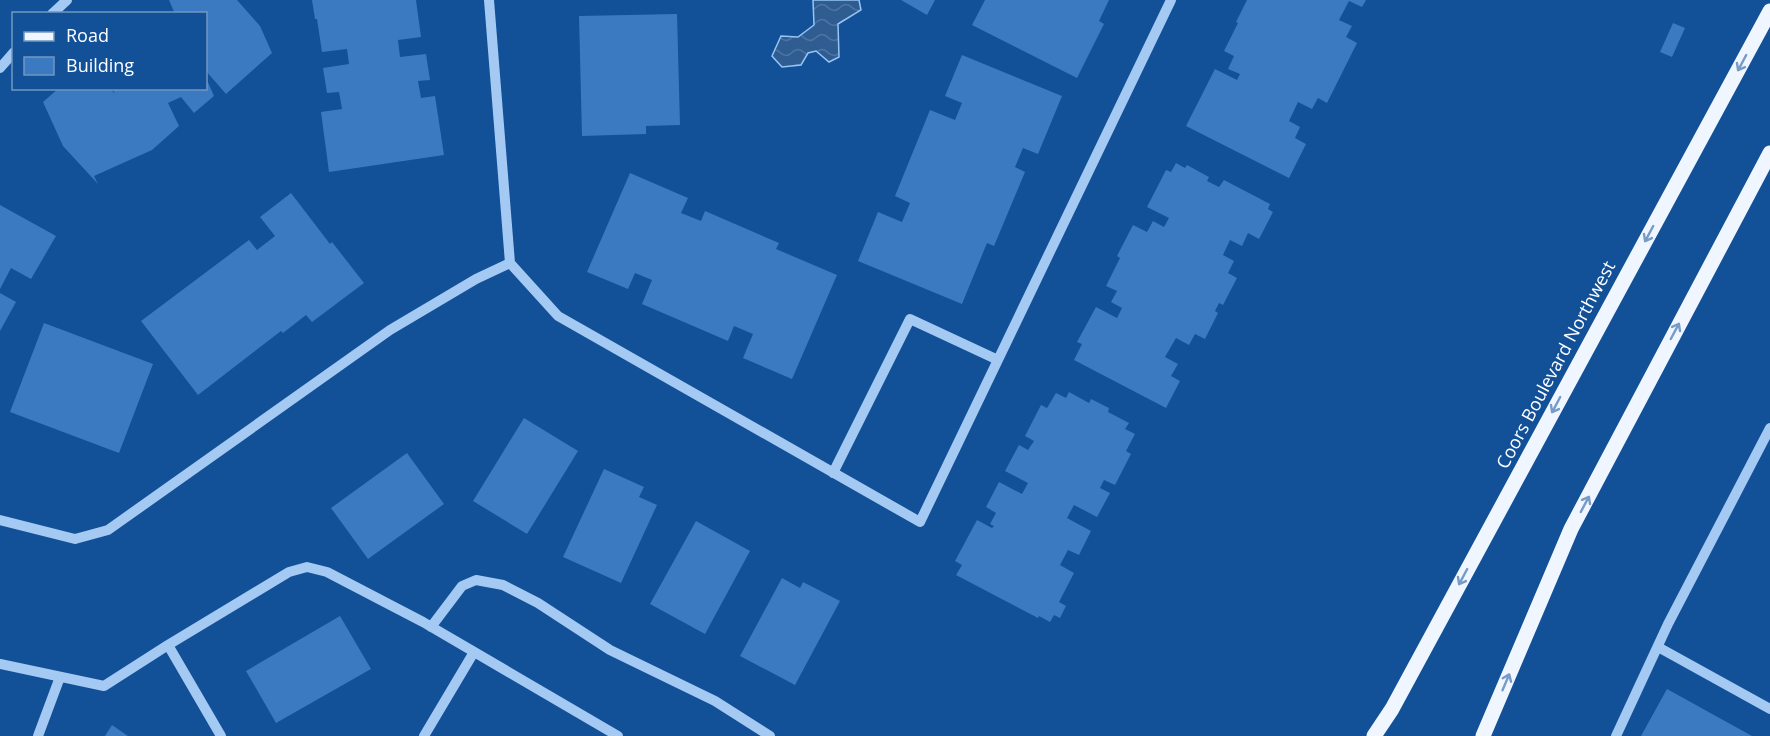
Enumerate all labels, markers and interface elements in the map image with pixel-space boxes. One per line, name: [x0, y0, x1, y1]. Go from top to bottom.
legend: [12, 12, 207, 90]
text: Road: [66, 23, 109, 47]
text: Building: [66, 53, 134, 77]
one-way arrow: [1736, 53, 1747, 71]
one-way arrow: [1643, 225, 1655, 242]
street label: Coors Boulevard Northwest: [1490, 256, 1620, 473]
one-way arrow: [1669, 323, 1681, 340]
one-way arrow: [1550, 396, 1561, 414]
one-way arrow: [1579, 495, 1591, 513]
one-way arrow: [1457, 567, 1468, 585]
one-way arrow: [1501, 674, 1512, 692]

